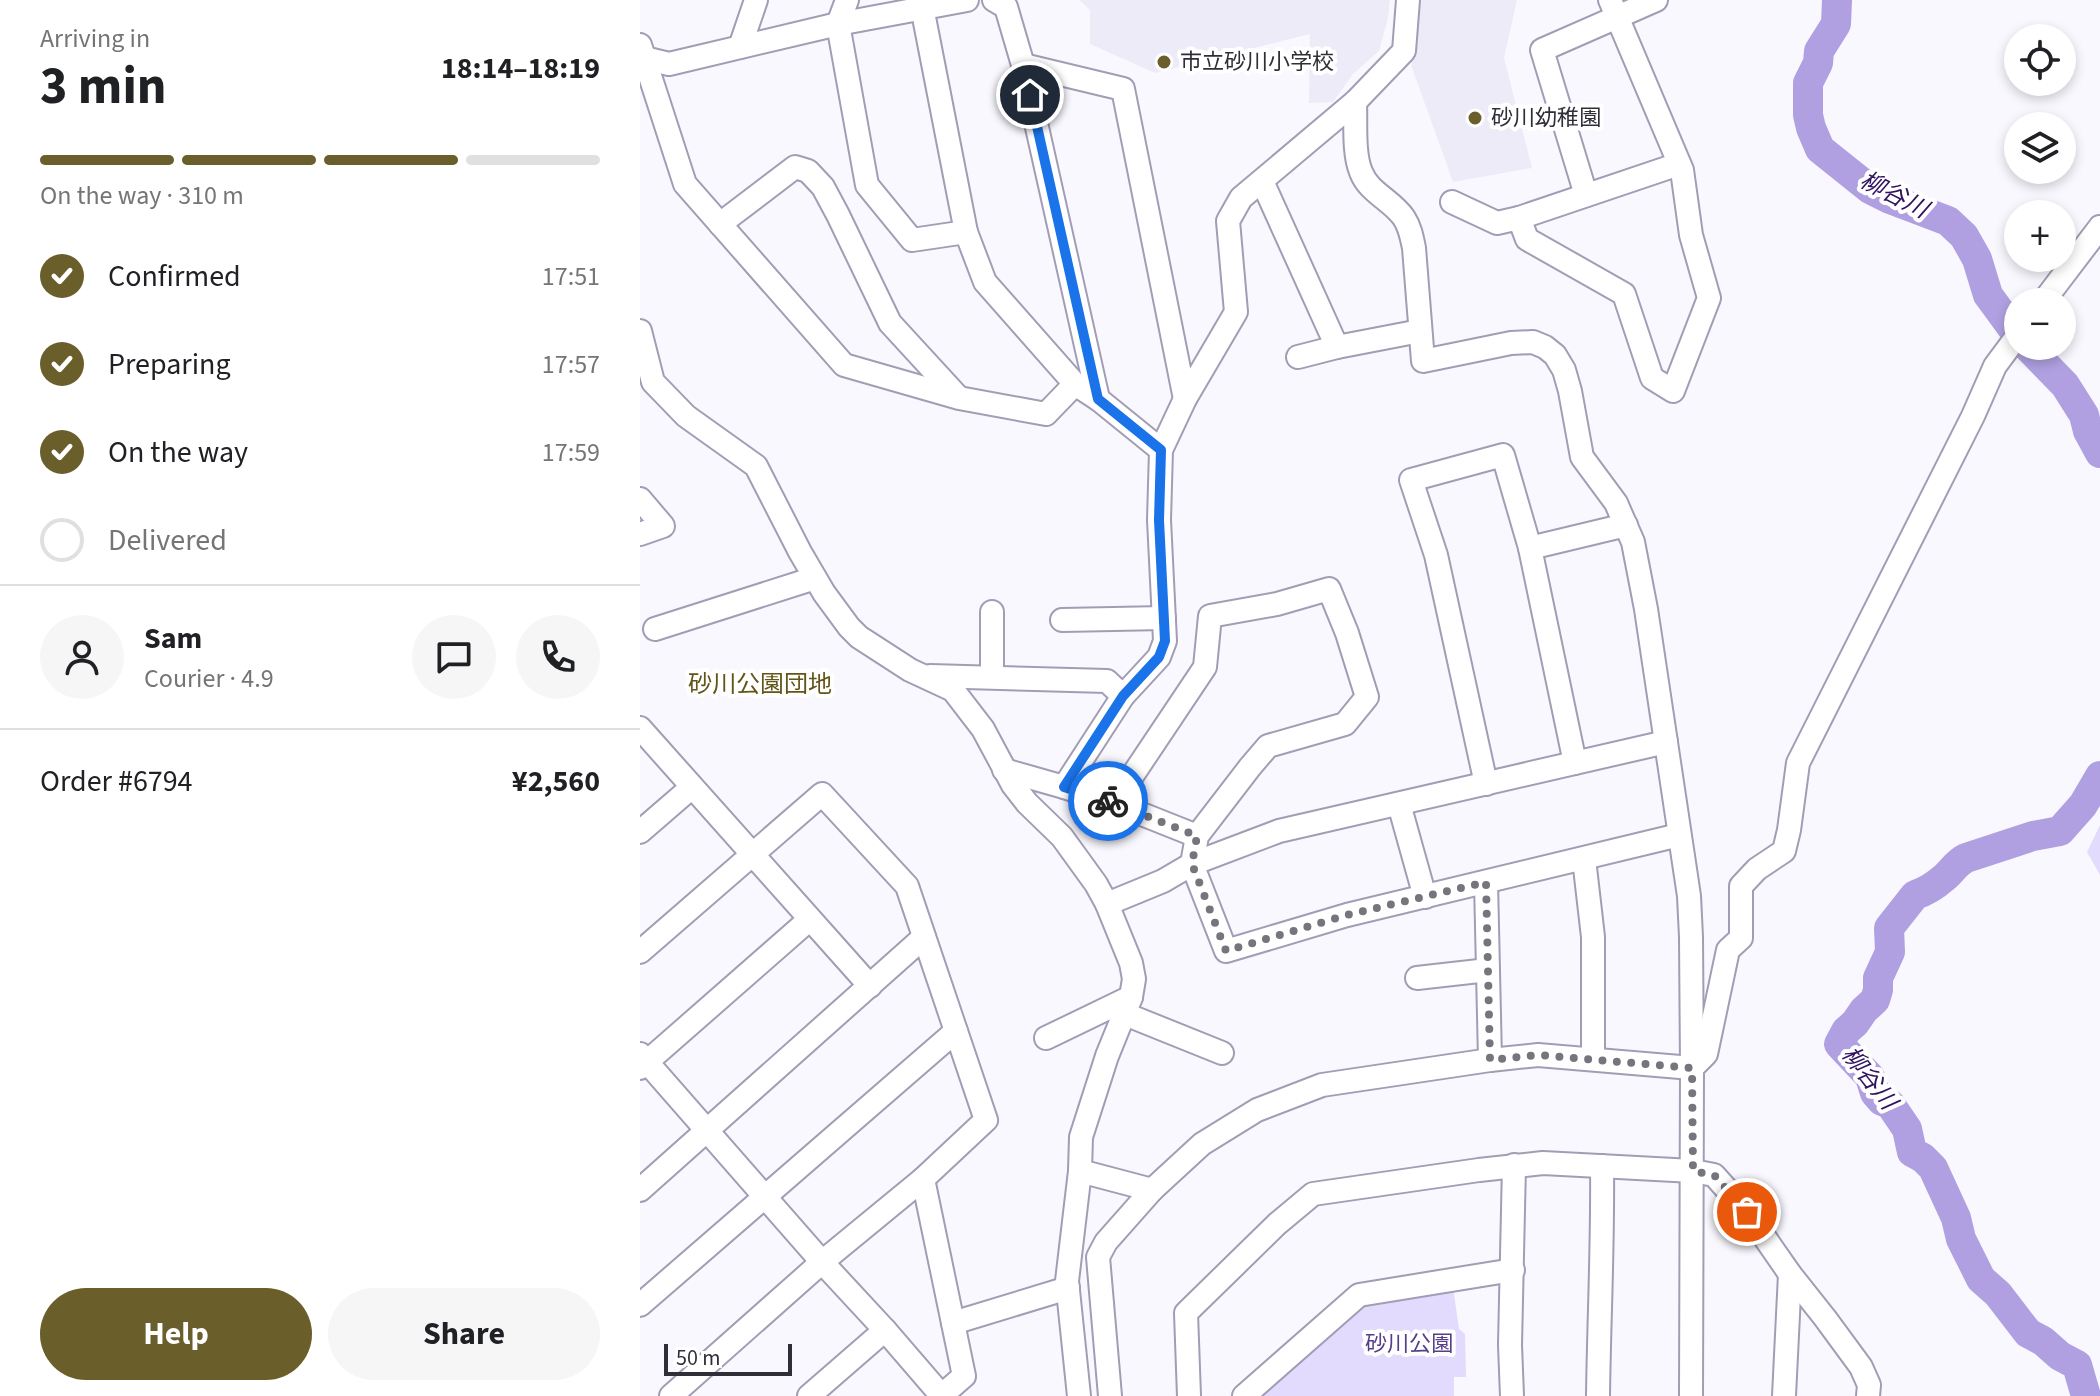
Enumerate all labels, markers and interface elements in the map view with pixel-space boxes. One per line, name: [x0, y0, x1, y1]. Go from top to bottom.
text: Arriving in: [40, 20, 150, 57]
map controls: [2004, 24, 2076, 360]
button: locate: [2004, 24, 2076, 96]
place label: 市立砂川小学校: [1180, 46, 1334, 78]
text: 18:14–18:19: [441, 47, 600, 90]
text: 3 min: [40, 50, 167, 124]
marker: 市立砂川小学校: [1155, 53, 1173, 71]
pin: [996, 61, 1064, 129]
icon: home: [1008, 73, 1052, 117]
place label: 砂川幼稚園: [1491, 102, 1601, 134]
marker: 砂川幼稚園: [1466, 109, 1484, 127]
button: layers: [2004, 112, 2076, 184]
water label: 柳谷川: [1854, 163, 1937, 228]
text: On the way · 310 m: [40, 177, 244, 214]
button: +: [2004, 200, 2076, 272]
icon: check: [40, 254, 84, 298]
text: Confirmed: [108, 255, 241, 298]
text: 17:51: [542, 258, 600, 295]
button: −: [2004, 288, 2076, 360]
icon: check: [40, 342, 84, 386]
text: Preparing: [108, 343, 231, 386]
text: 17:57: [542, 346, 600, 383]
icon: check: [40, 430, 84, 474]
text: On the way: [108, 431, 248, 474]
text: 17:59: [542, 434, 600, 471]
text: Delivered: [108, 519, 227, 562]
button: person: [40, 615, 124, 699]
button: chat: [412, 615, 496, 699]
button: phone: [516, 615, 600, 699]
text: Sam: [144, 617, 202, 660]
text: Courier · 4.9: [144, 660, 274, 697]
district label: 砂川公園団地: [688, 667, 832, 702]
text: Order #6794: [40, 760, 193, 803]
text: ¥2,560: [512, 760, 600, 803]
courier: [1068, 761, 1148, 841]
icon: bike: [1086, 779, 1130, 823]
water label: 柳谷川: [1833, 1039, 1907, 1120]
pin: [1713, 1178, 1781, 1246]
icon: bag: [1725, 1190, 1769, 1234]
button: Help: [40, 1288, 312, 1380]
button: Share: [328, 1288, 600, 1380]
park label: 砂川公園: [1365, 1328, 1453, 1360]
scale bar: [664, 1340, 792, 1376]
text: 50 m: [676, 1342, 721, 1374]

